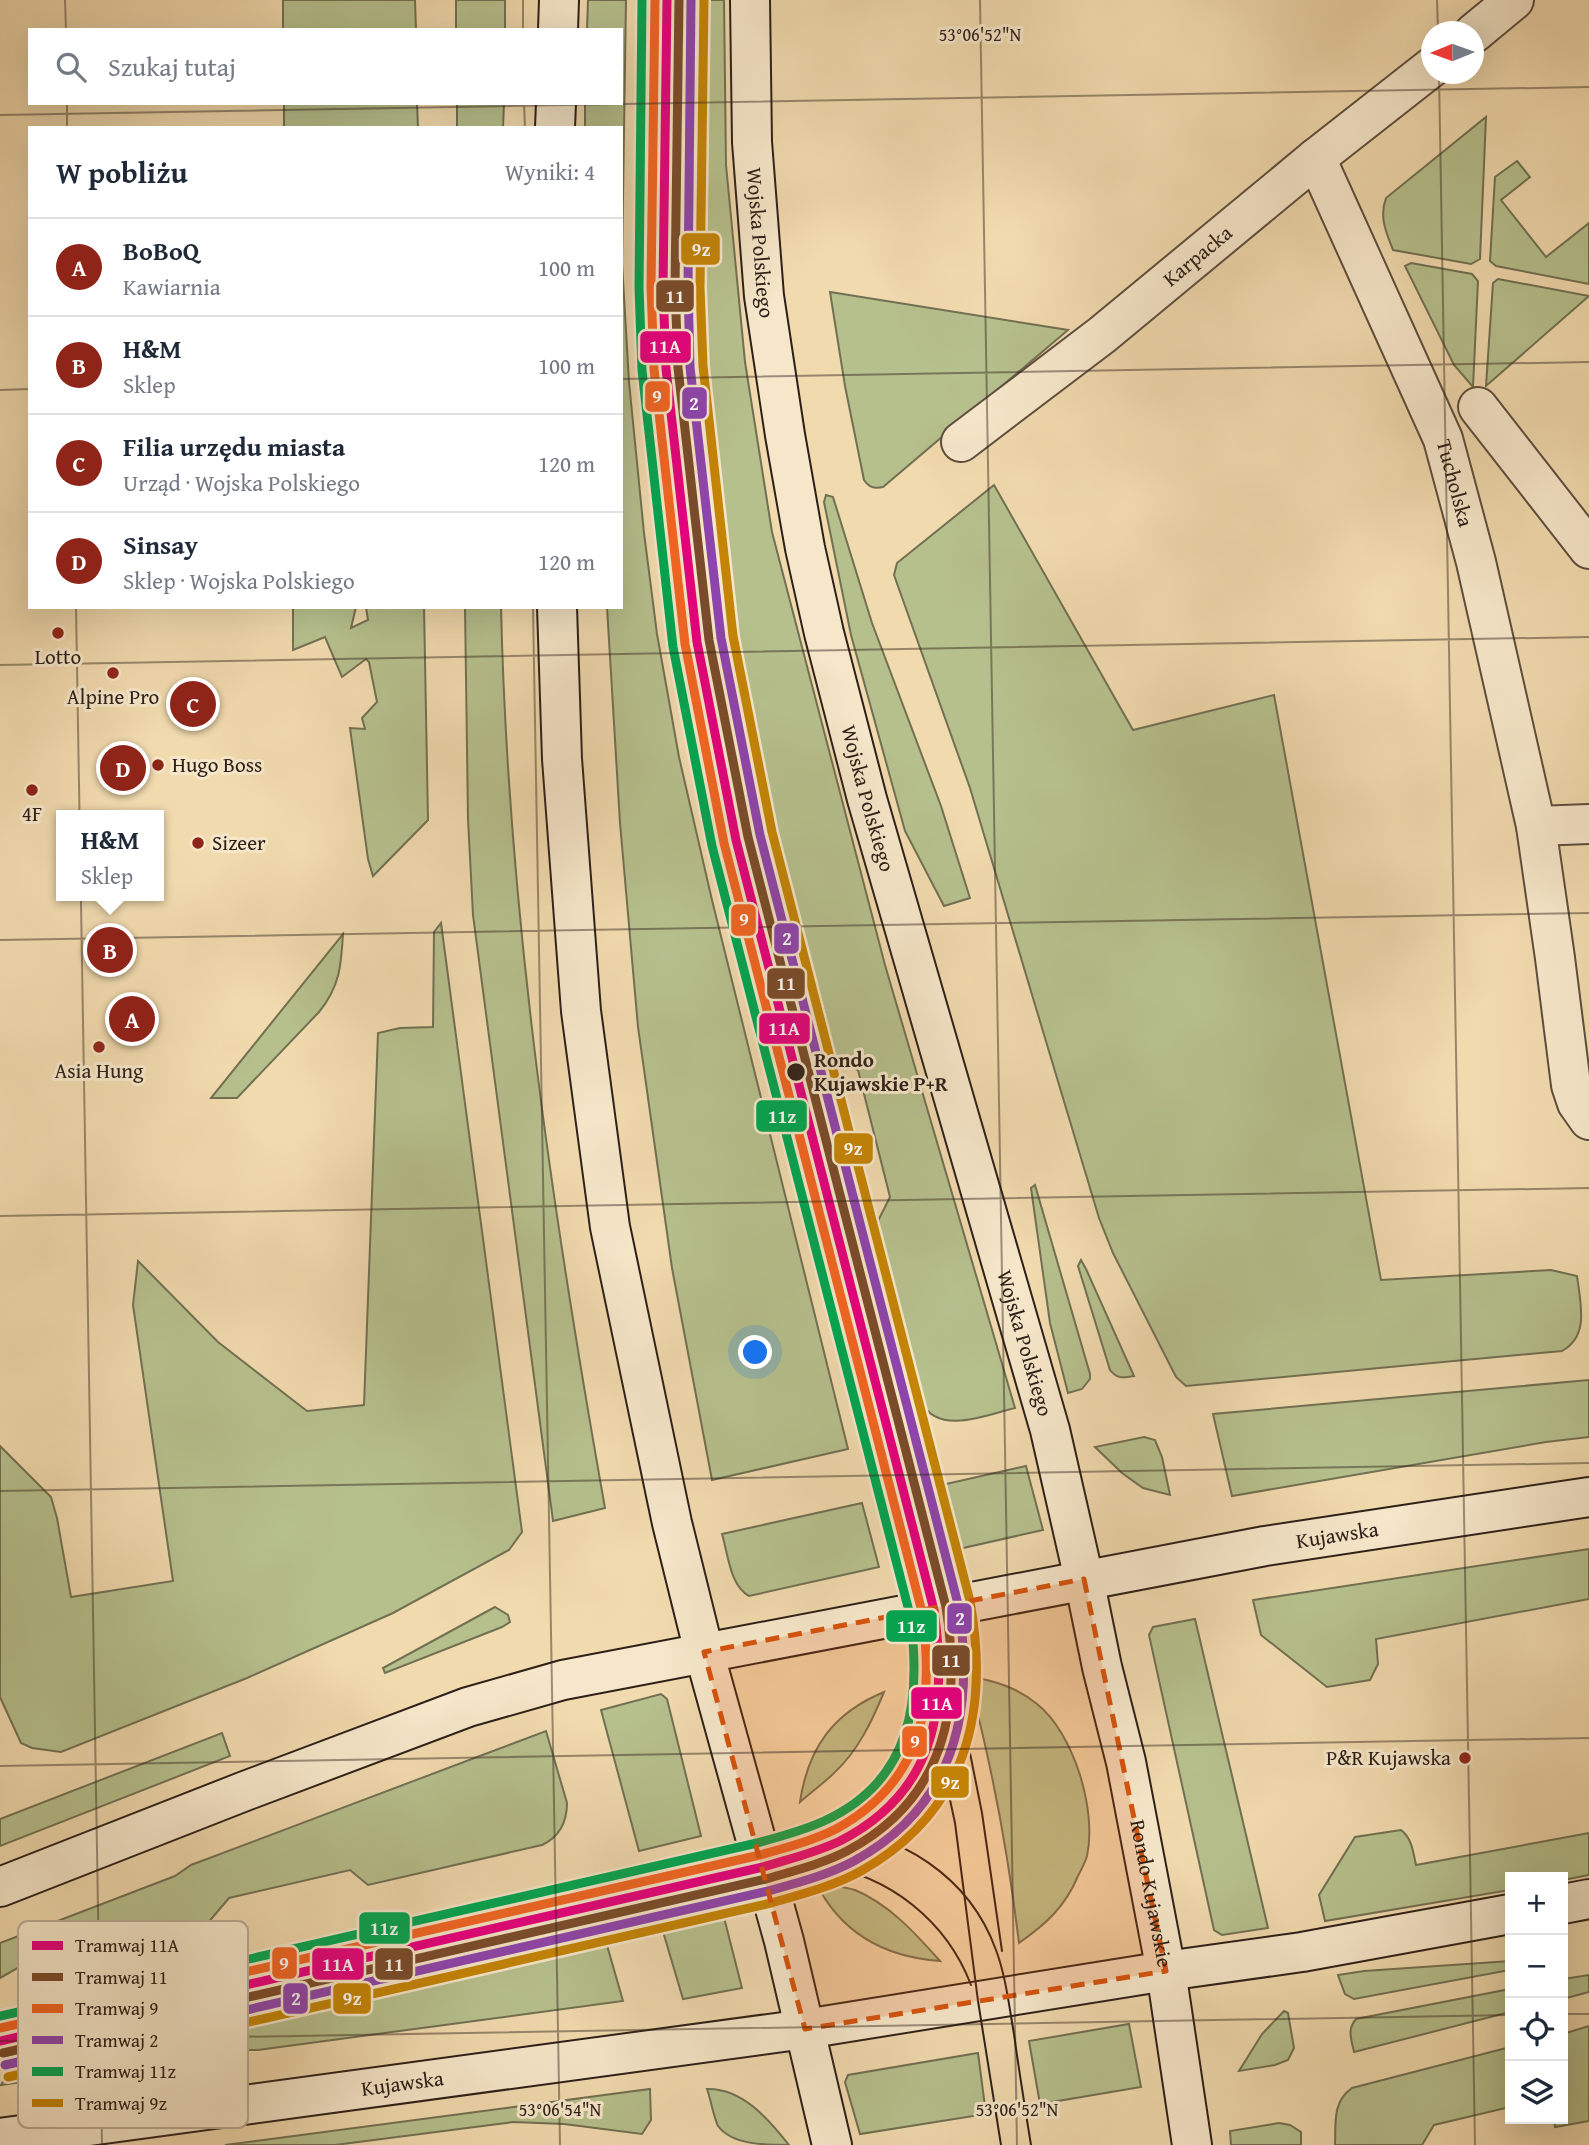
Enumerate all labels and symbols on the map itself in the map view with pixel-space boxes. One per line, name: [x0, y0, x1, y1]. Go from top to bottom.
text: 53°06'52"N: [939, 21, 1022, 48]
north arrow: [1421, 21, 1484, 84]
street label: Wojska Polskiego: [739, 166, 783, 320]
street label: Karpacka: [1156, 217, 1239, 294]
line badge: 9z: [680, 232, 721, 266]
text: 9z: [692, 235, 710, 263]
line badge: 11: [655, 279, 695, 313]
text: 11: [665, 282, 685, 310]
line badge: 11A: [639, 330, 692, 364]
text: 11A: [649, 332, 681, 360]
line badge: 9: [644, 380, 671, 413]
text: 9: [652, 382, 662, 410]
line badge: 2: [681, 386, 708, 420]
text: 2: [689, 389, 699, 417]
street label: Tucholska: [1429, 436, 1482, 530]
marker: Lotto: [50, 625, 66, 641]
place label: Lotto: [35, 641, 81, 672]
marker: Alpine Pro: [105, 665, 121, 681]
pin: C: [170, 678, 216, 730]
place label: Alpine Pro: [67, 681, 159, 712]
street label: Wojska Polskiego: [833, 722, 903, 875]
pin: D: [100, 742, 146, 794]
place label: Hugo Boss: [172, 749, 262, 780]
marker: Hugo Boss: [150, 757, 166, 773]
marker: 4F: [24, 782, 40, 798]
place label: 4F: [22, 798, 42, 829]
place label: Sizeer: [212, 827, 266, 858]
marker: Sizeer: [190, 835, 206, 851]
line badge: 9: [730, 903, 757, 937]
text: 9: [739, 905, 749, 933]
line badge: 2: [773, 922, 800, 955]
pin: B: [87, 924, 133, 976]
text: 2: [782, 924, 792, 952]
line badge: 11: [766, 967, 806, 1000]
text: 11: [776, 969, 796, 997]
pin: A: [109, 993, 155, 1045]
line badge: 11A: [758, 1012, 811, 1045]
text: 11A: [768, 1014, 800, 1042]
marker: Asia Hung: [91, 1039, 107, 1055]
place label: Rondo Kujawskie P+R: [814, 1044, 949, 1099]
place label: Asia Hung: [54, 1055, 144, 1086]
marker: Rondo Kujawskie P+R: [785, 1061, 807, 1083]
line badge: 11z: [755, 1099, 808, 1133]
text: 11z: [768, 1102, 796, 1130]
line badge: 9z: [833, 1132, 874, 1165]
text: 9z: [844, 1134, 862, 1162]
street label: Wojska Polskiego: [989, 1266, 1061, 1420]
your location: [738, 1335, 772, 1369]
street label: Kujawska: [1294, 1513, 1381, 1556]
line badge: 2: [946, 1602, 973, 1635]
text: 2: [955, 1604, 965, 1632]
line badge: 11z: [885, 1609, 938, 1643]
text: 11z: [897, 1612, 925, 1640]
line badge: 11: [931, 1644, 971, 1677]
text: 11: [941, 1646, 961, 1674]
line badge: 11A: [910, 1686, 963, 1720]
text: 11A: [921, 1689, 953, 1717]
line badge: 9: [901, 1725, 928, 1758]
text: 9: [910, 1727, 920, 1755]
place label: P&R Kujawska: [1326, 1742, 1451, 1773]
marker: P&R Kujawska: [1457, 1750, 1473, 1766]
line badge: 9z: [930, 1765, 970, 1799]
text: 9z: [941, 1768, 959, 1796]
street label: Rondo Kujawskie: [1122, 1817, 1181, 1970]
line badge: 11z: [358, 1911, 411, 1945]
text: 11z: [370, 1914, 398, 1942]
legend: [18, 1921, 248, 2128]
text: Tramwaj 11A: [75, 1931, 180, 1959]
line badge: 9: [271, 1946, 298, 1980]
line badge: 11A: [311, 1947, 365, 1981]
line badge: 11: [374, 1947, 414, 1981]
text: 9: [279, 1949, 289, 1977]
text: 11A: [322, 1950, 354, 1978]
text: 11: [384, 1950, 404, 1978]
text: Tramwaj 11: [75, 1963, 168, 1991]
line badge: 2: [282, 1982, 309, 2015]
line badge: 9z: [332, 1982, 372, 2015]
text: 2: [291, 1984, 301, 2012]
text: 9z: [343, 1984, 361, 2012]
text: Tramwaj 9: [75, 1994, 158, 2022]
text: Tramwaj 2: [75, 2026, 158, 2054]
text: Tramwaj 11z: [75, 2057, 176, 2085]
street label: Kujawska: [359, 2062, 445, 2104]
text: Tramwaj 9z: [75, 2089, 167, 2117]
text: 53°06'54"N: [519, 2096, 602, 2123]
text: 53°06'52"N: [976, 2096, 1059, 2123]

